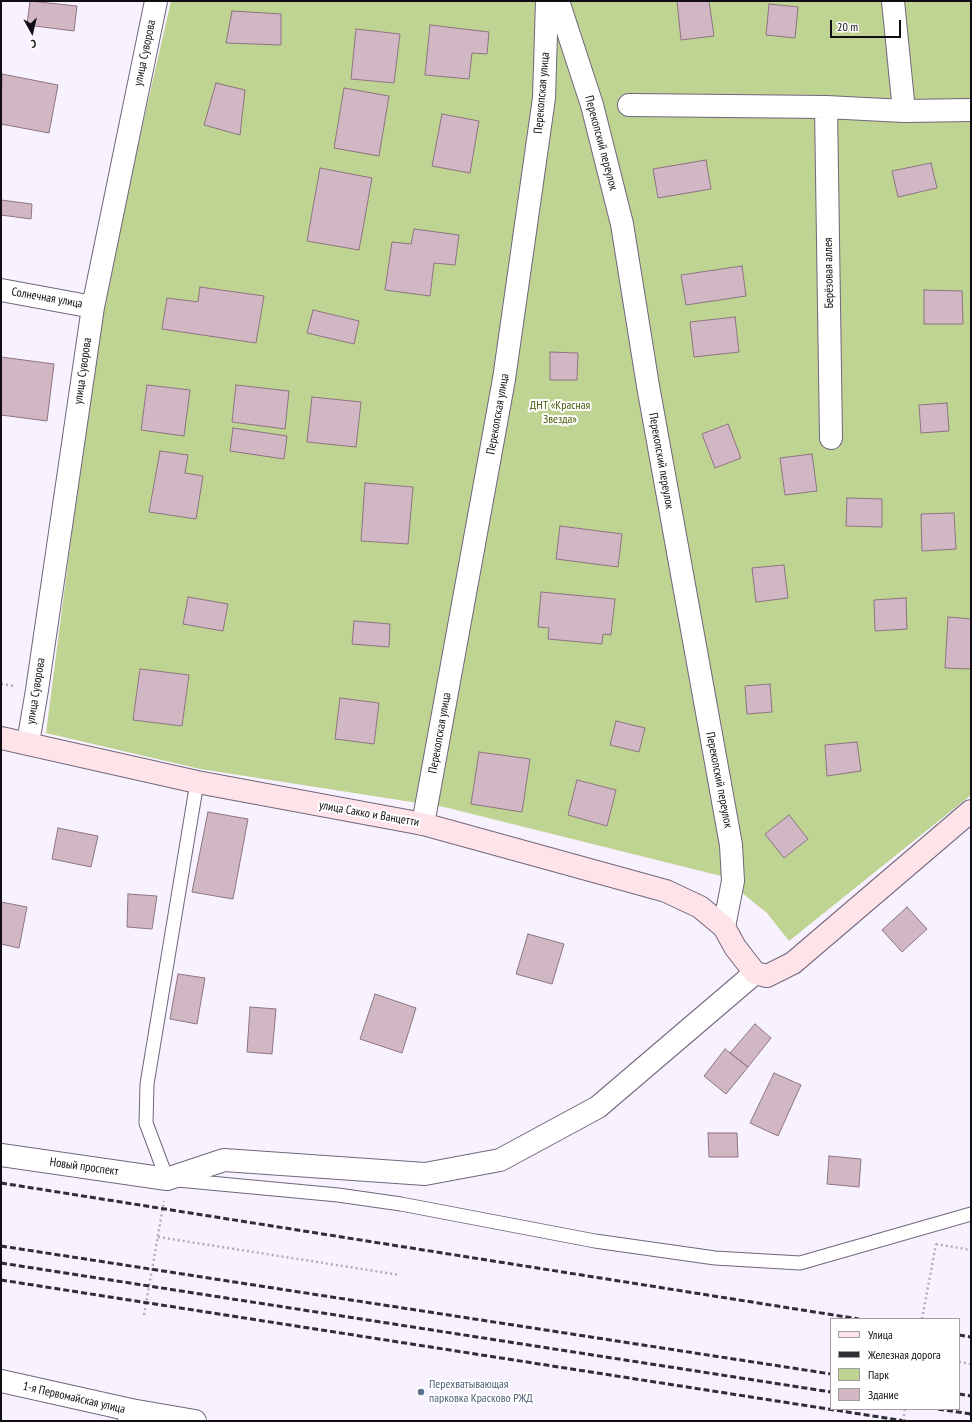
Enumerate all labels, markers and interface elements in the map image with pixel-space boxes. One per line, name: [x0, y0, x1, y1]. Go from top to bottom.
north arrow: [12, 12, 52, 52]
scale bar: [832, 12, 903, 38]
street label: улица Суворова: [131, 19, 159, 87]
text: 20 m: [837, 19, 858, 34]
text: С: [30, 37, 37, 51]
street label: Перекопская улица: [531, 52, 553, 134]
street label: Перекопский переулок: [581, 94, 621, 192]
street label: Берёзовая аллея: [821, 237, 837, 309]
street label: Солнечная улица: [10, 285, 84, 311]
street label: улица Суворова: [71, 337, 95, 405]
street label: Перекопская улица: [484, 372, 512, 456]
park label: ДНТ «Красная Звезда»: [530, 399, 590, 427]
street label: Перекопский переулок: [645, 412, 677, 510]
street label: улица Суворова: [24, 657, 48, 725]
street label: Перекопская улица: [426, 691, 454, 775]
street label: Перекопский переулок: [703, 731, 735, 829]
street label: улица Сакко и Ванцетти: [318, 798, 420, 830]
street label: Новый проспект: [49, 1155, 119, 1179]
legend: [830, 1318, 960, 1410]
text: Улица: [868, 1327, 893, 1342]
text: Железная дорога: [868, 1347, 941, 1362]
text: Парк: [868, 1367, 889, 1382]
place label: Перехватывающая парковка Красково РЖД: [429, 1378, 533, 1406]
street label: 1-я Первомайская улица: [22, 1379, 126, 1417]
marker: Перехватывающая парковка Красково РЖД: [416, 1387, 426, 1397]
text: Здание: [868, 1387, 899, 1402]

